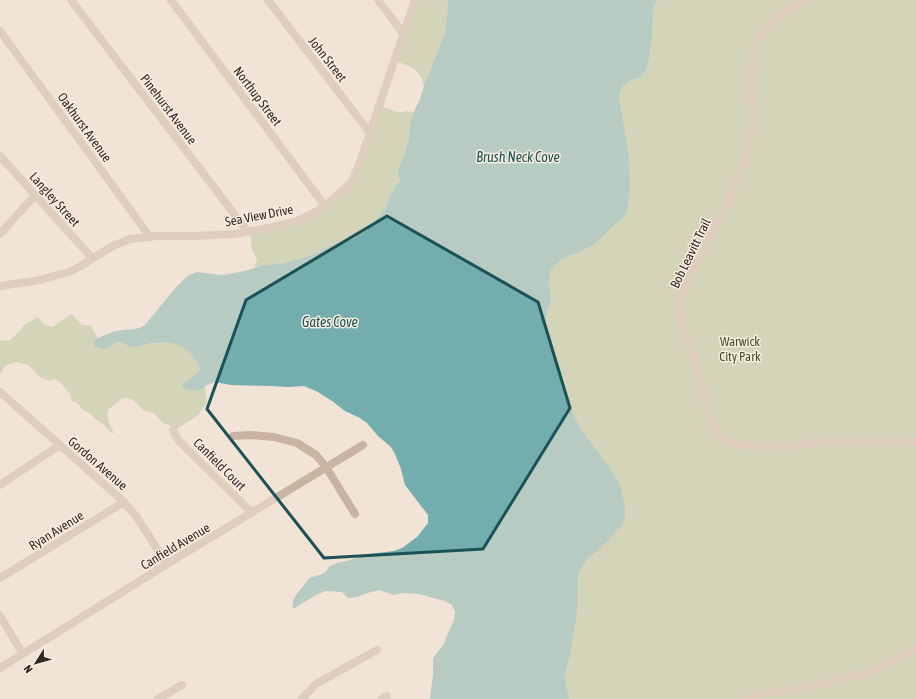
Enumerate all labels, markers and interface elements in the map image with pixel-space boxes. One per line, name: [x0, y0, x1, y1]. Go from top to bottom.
street label: John Street: [305, 34, 350, 85]
street label: Northup Street: [230, 64, 285, 129]
street label: Pinehurst Avenue: [137, 71, 200, 147]
street label: Oakhurst Avenue: [54, 90, 115, 165]
water label: Brush Neck Cove: [476, 149, 560, 165]
street label: Langley Street: [26, 169, 83, 230]
street label: Sea View Drive: [224, 202, 295, 229]
street label: Bob Leavitt Trail: [667, 215, 714, 291]
water label: Gates Cove: [302, 314, 358, 330]
park label: Warwick City Park: [719, 334, 761, 364]
street label: Gordon Avenue: [65, 434, 130, 493]
street label: Canfield Court: [190, 435, 249, 494]
street label: Ryan Avenue: [26, 508, 87, 553]
street label: Canfield Avenue: [138, 520, 213, 573]
north arrow: [16, 643, 56, 683]
text: N: [21, 663, 35, 675]

